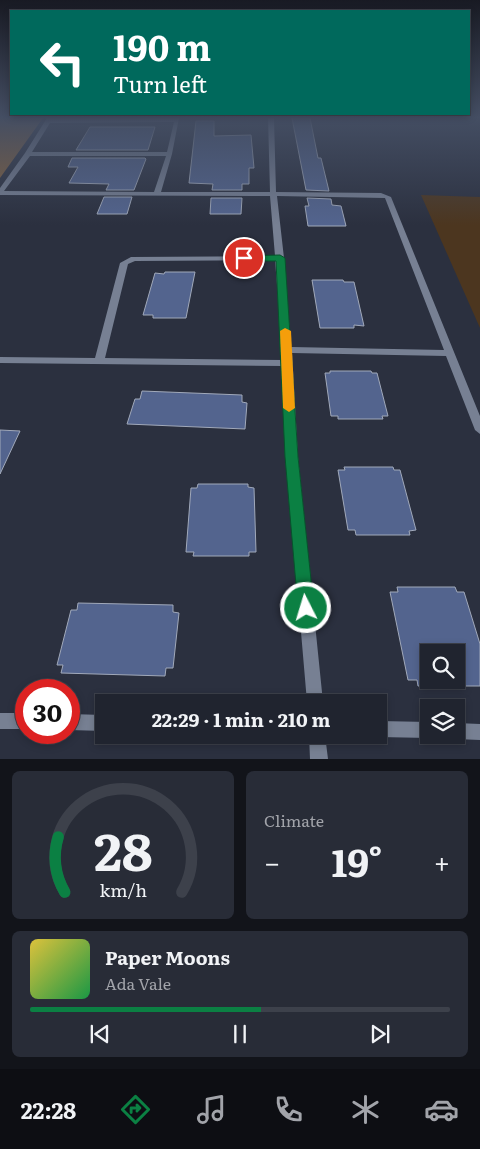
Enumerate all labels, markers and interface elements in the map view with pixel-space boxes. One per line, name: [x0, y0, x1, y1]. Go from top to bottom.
text: 190 m: [113, 20, 211, 72]
icon: left: [30, 30, 95, 95]
text: Turn left: [113, 67, 207, 100]
pin: [223, 237, 265, 279]
icon: arrive: [230, 244, 258, 272]
position arrow: [279, 581, 331, 633]
map controls: [420, 644, 465, 744]
button: search: [420, 644, 465, 689]
speed limit sign: 30: [15, 679, 80, 744]
button: layers: [420, 699, 465, 744]
text: 22:29 · 1 min · 210 m: [152, 705, 330, 733]
text: Climate: [264, 808, 324, 832]
text: 28: [94, 810, 152, 887]
text: 19°: [332, 832, 383, 889]
text: −: [264, 840, 280, 882]
text: +: [434, 840, 450, 882]
text: km/h: [99, 876, 147, 903]
text: Paper Moons: [105, 943, 230, 971]
text: Ada Vale: [105, 971, 171, 995]
icon: previous: [86, 1020, 114, 1048]
icon: pause: [226, 1020, 254, 1048]
icon: next: [366, 1020, 394, 1048]
icon: directions: [118, 1092, 153, 1127]
icon: music: [194, 1092, 229, 1127]
icon: phone: [271, 1092, 306, 1127]
icon: climate: [348, 1092, 383, 1127]
icon: car: [424, 1092, 459, 1127]
text: 22:28: [21, 1093, 76, 1126]

